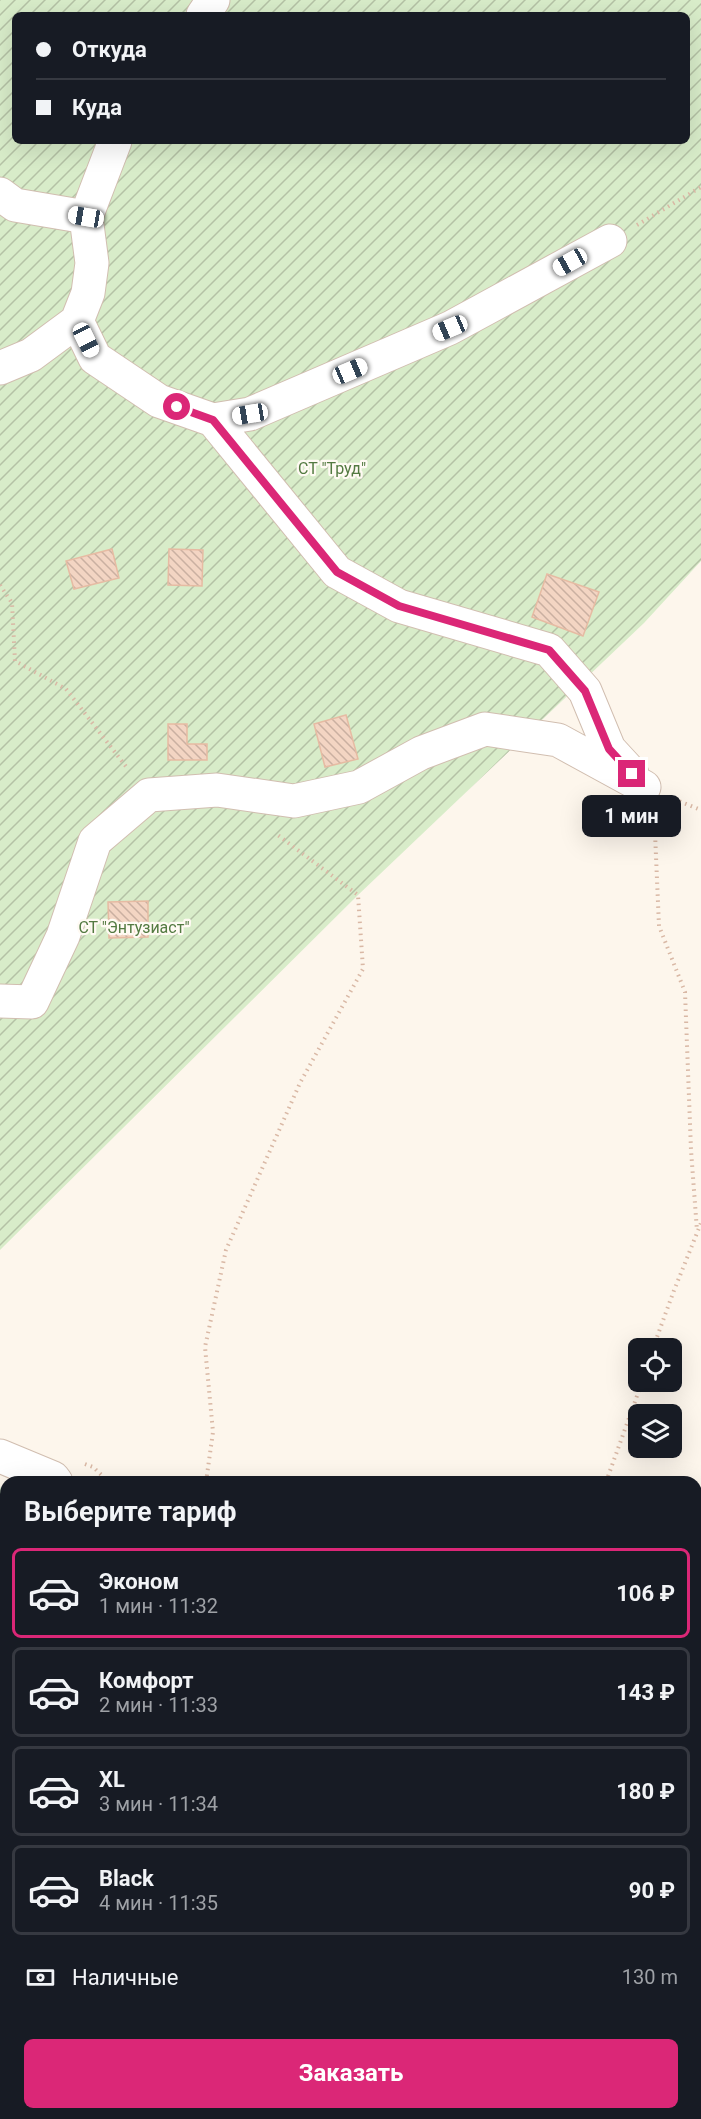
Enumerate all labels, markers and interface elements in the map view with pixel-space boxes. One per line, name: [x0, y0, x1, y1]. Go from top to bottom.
text: Откуда: [72, 37, 147, 62]
text: Куда: [72, 95, 122, 120]
car: [67, 205, 105, 229]
car: [550, 245, 590, 279]
car: [430, 313, 470, 343]
car: [70, 320, 102, 360]
car: [330, 356, 370, 386]
route start: [163, 393, 190, 420]
car: [231, 402, 269, 426]
park label: СТ "Труд": [298, 459, 366, 478]
route end: [618, 760, 645, 787]
callout: 1 мин: [582, 795, 682, 837]
text: 1 мин: [604, 804, 659, 828]
park label: СТ "Энтузиаст": [78, 918, 190, 937]
map controls: [628, 1338, 682, 1458]
button: locate: [628, 1338, 682, 1392]
button: layers: [628, 1404, 682, 1458]
text: Выберите тариф: [24, 1496, 236, 1528]
icon: car: [27, 1566, 81, 1620]
text: Эконом: [99, 1569, 179, 1594]
text: 106 ₽: [616, 1581, 675, 1606]
text: 1 мин · 11:32: [99, 1594, 218, 1618]
icon: car: [27, 1665, 81, 1719]
text: Комфорт: [99, 1668, 194, 1693]
text: 143 ₽: [616, 1680, 675, 1705]
text: 2 мин · 11:33: [99, 1693, 218, 1717]
icon: car: [27, 1764, 81, 1818]
text: XL: [99, 1767, 125, 1792]
text: 180 ₽: [616, 1779, 675, 1804]
text: 3 мин · 11:34: [99, 1792, 218, 1816]
icon: car: [27, 1863, 81, 1917]
text: Black: [99, 1866, 154, 1891]
text: 90 ₽: [629, 1878, 675, 1903]
text: 4 мин · 11:35: [99, 1891, 218, 1915]
icon: cash: [24, 1961, 57, 1994]
text: Наличные: [72, 1965, 178, 1990]
text: 130 m: [622, 1965, 678, 1989]
button: Заказать: [24, 2039, 678, 2108]

